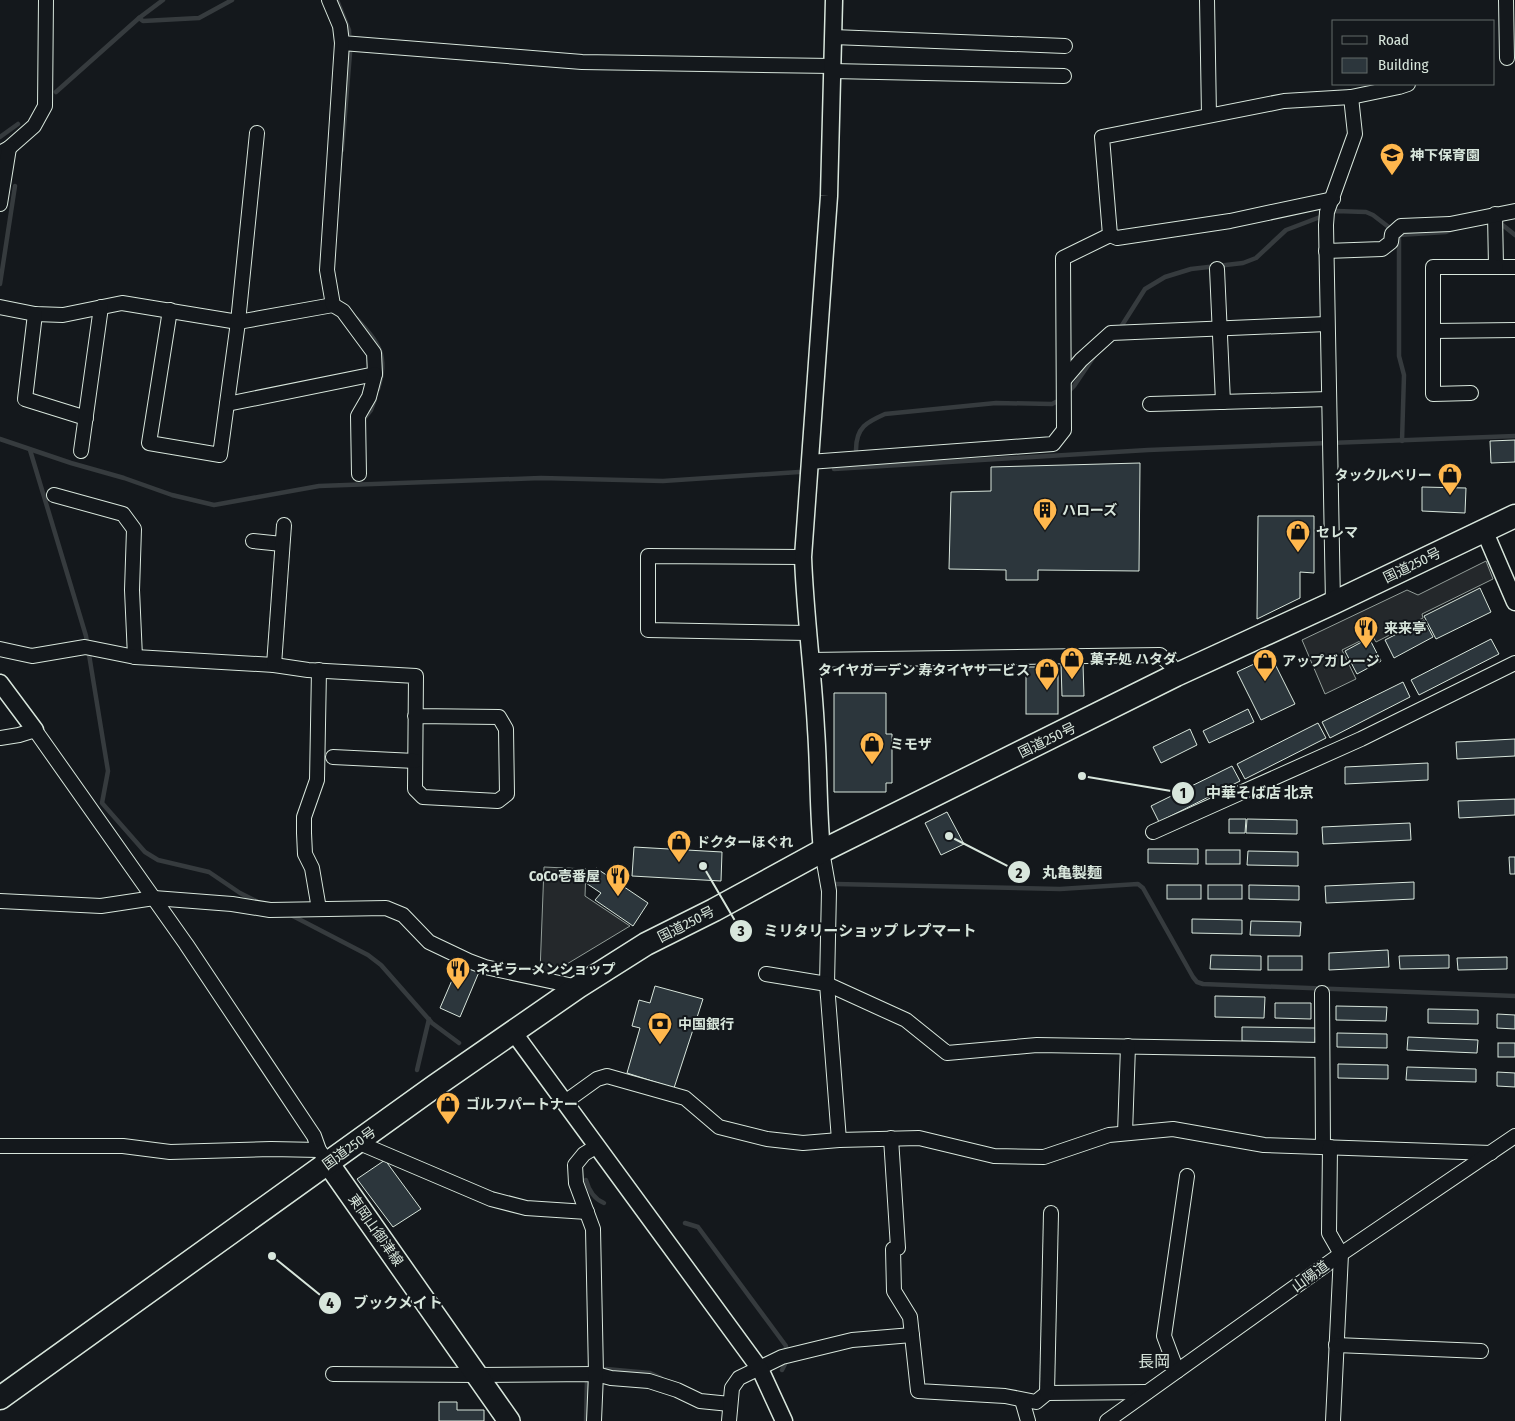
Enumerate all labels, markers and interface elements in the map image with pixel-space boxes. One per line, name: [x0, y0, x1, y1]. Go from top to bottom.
legend: [1332, 20, 1495, 85]
text: Road: [1378, 31, 1409, 49]
text: Building: [1378, 56, 1429, 74]
school or university icon: 神下保育園: [1379, 142, 1405, 176]
place label: 神下保育園: [1410, 147, 1480, 164]
shop icon: タックルベリー: [1437, 462, 1463, 496]
place label: タックルベリー: [1334, 467, 1432, 484]
building icon: ハローズ: [1032, 497, 1058, 531]
place label: ハローズ: [1062, 502, 1117, 519]
shop icon: セレマ: [1285, 519, 1311, 553]
place label: セレマ: [1316, 524, 1358, 541]
street label: 国道250号: [1381, 544, 1444, 587]
restaurant icon: 来来亭: [1353, 615, 1379, 649]
place label: 来来亭: [1384, 620, 1426, 637]
shop icon: 菓子処 ハタダ: [1059, 646, 1085, 680]
shop icon: アップガレージ: [1252, 648, 1278, 682]
place label: 菓子処 ハタダ: [1090, 651, 1177, 668]
place label: アップガレージ: [1282, 653, 1380, 670]
shop icon: タイヤガーデン 寿タイヤサービス: [1034, 657, 1060, 691]
place label: タイヤガーデン 寿タイヤサービス: [818, 662, 1030, 679]
street label: 国道250号: [1016, 719, 1079, 762]
shop icon: ミモザ: [859, 731, 885, 765]
place label: ミモザ: [890, 736, 932, 753]
callout: 中華そば店 北京: [1171, 778, 1324, 808]
text: 1: [1180, 784, 1186, 802]
text: 中華そば店 北京: [1206, 784, 1314, 802]
shop icon: ドクターほぐれ: [666, 829, 692, 863]
place label: ドクターほぐれ: [696, 834, 793, 851]
callout: 丸亀製麺: [1007, 857, 1112, 887]
restaurant icon: CoCo壱番屋: [605, 863, 631, 897]
text: 2: [1015, 864, 1023, 882]
text: 丸亀製麺: [1042, 864, 1102, 882]
place label: CoCo壱番屋: [529, 868, 600, 885]
street label: 国道250号: [655, 903, 718, 946]
callout: ミリタリーショップ レプマート: [729, 916, 987, 946]
text: 3: [736, 922, 745, 940]
text: ミリタリーショップ レプマート: [764, 922, 976, 940]
restaurant icon: ネギラーメンショップ: [445, 956, 471, 990]
place label: ネギラーメンショップ: [476, 961, 615, 978]
bank icon: 中国銀行: [647, 1011, 673, 1045]
place label: 中国銀行: [678, 1016, 734, 1033]
shop icon: ゴルフパートナー: [435, 1091, 461, 1125]
place label: ゴルフパートナー: [466, 1096, 578, 1113]
street label: 国道250号: [319, 1123, 379, 1173]
street label: 東岡山御津線: [345, 1191, 407, 1270]
street label: 山陽道: [1288, 1257, 1332, 1296]
callout: ブックメイト: [318, 1288, 453, 1318]
text: 4: [326, 1294, 334, 1312]
text: ブックメイト: [353, 1294, 443, 1312]
district label: 長岡: [1138, 1352, 1170, 1371]

